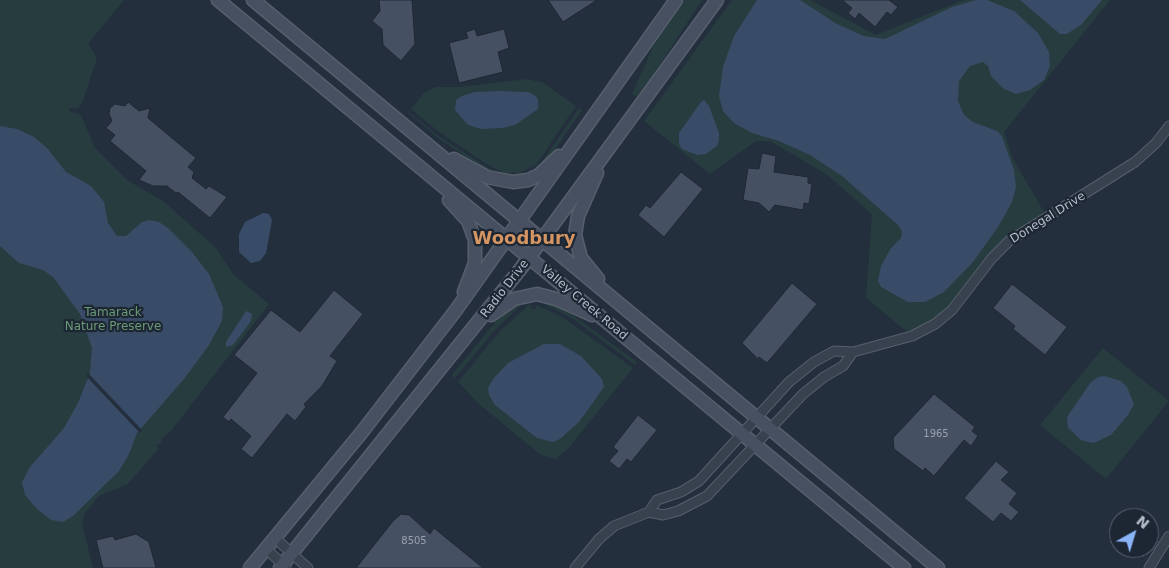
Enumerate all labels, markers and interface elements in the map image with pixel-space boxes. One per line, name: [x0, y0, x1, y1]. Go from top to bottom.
street label: Donegal Drive: [1008, 189, 1088, 247]
district label: Woodbury: [472, 228, 576, 250]
street label: Radio Drive: [478, 257, 532, 321]
street label: Valley Creek Road: [538, 263, 630, 343]
park label: Tamarack Nature Preserve: [65, 306, 161, 334]
house number: 1965: [923, 428, 949, 440]
north arrow: [1109, 508, 1159, 558]
text: N: [1133, 512, 1152, 532]
house number: 8505: [401, 535, 427, 547]

